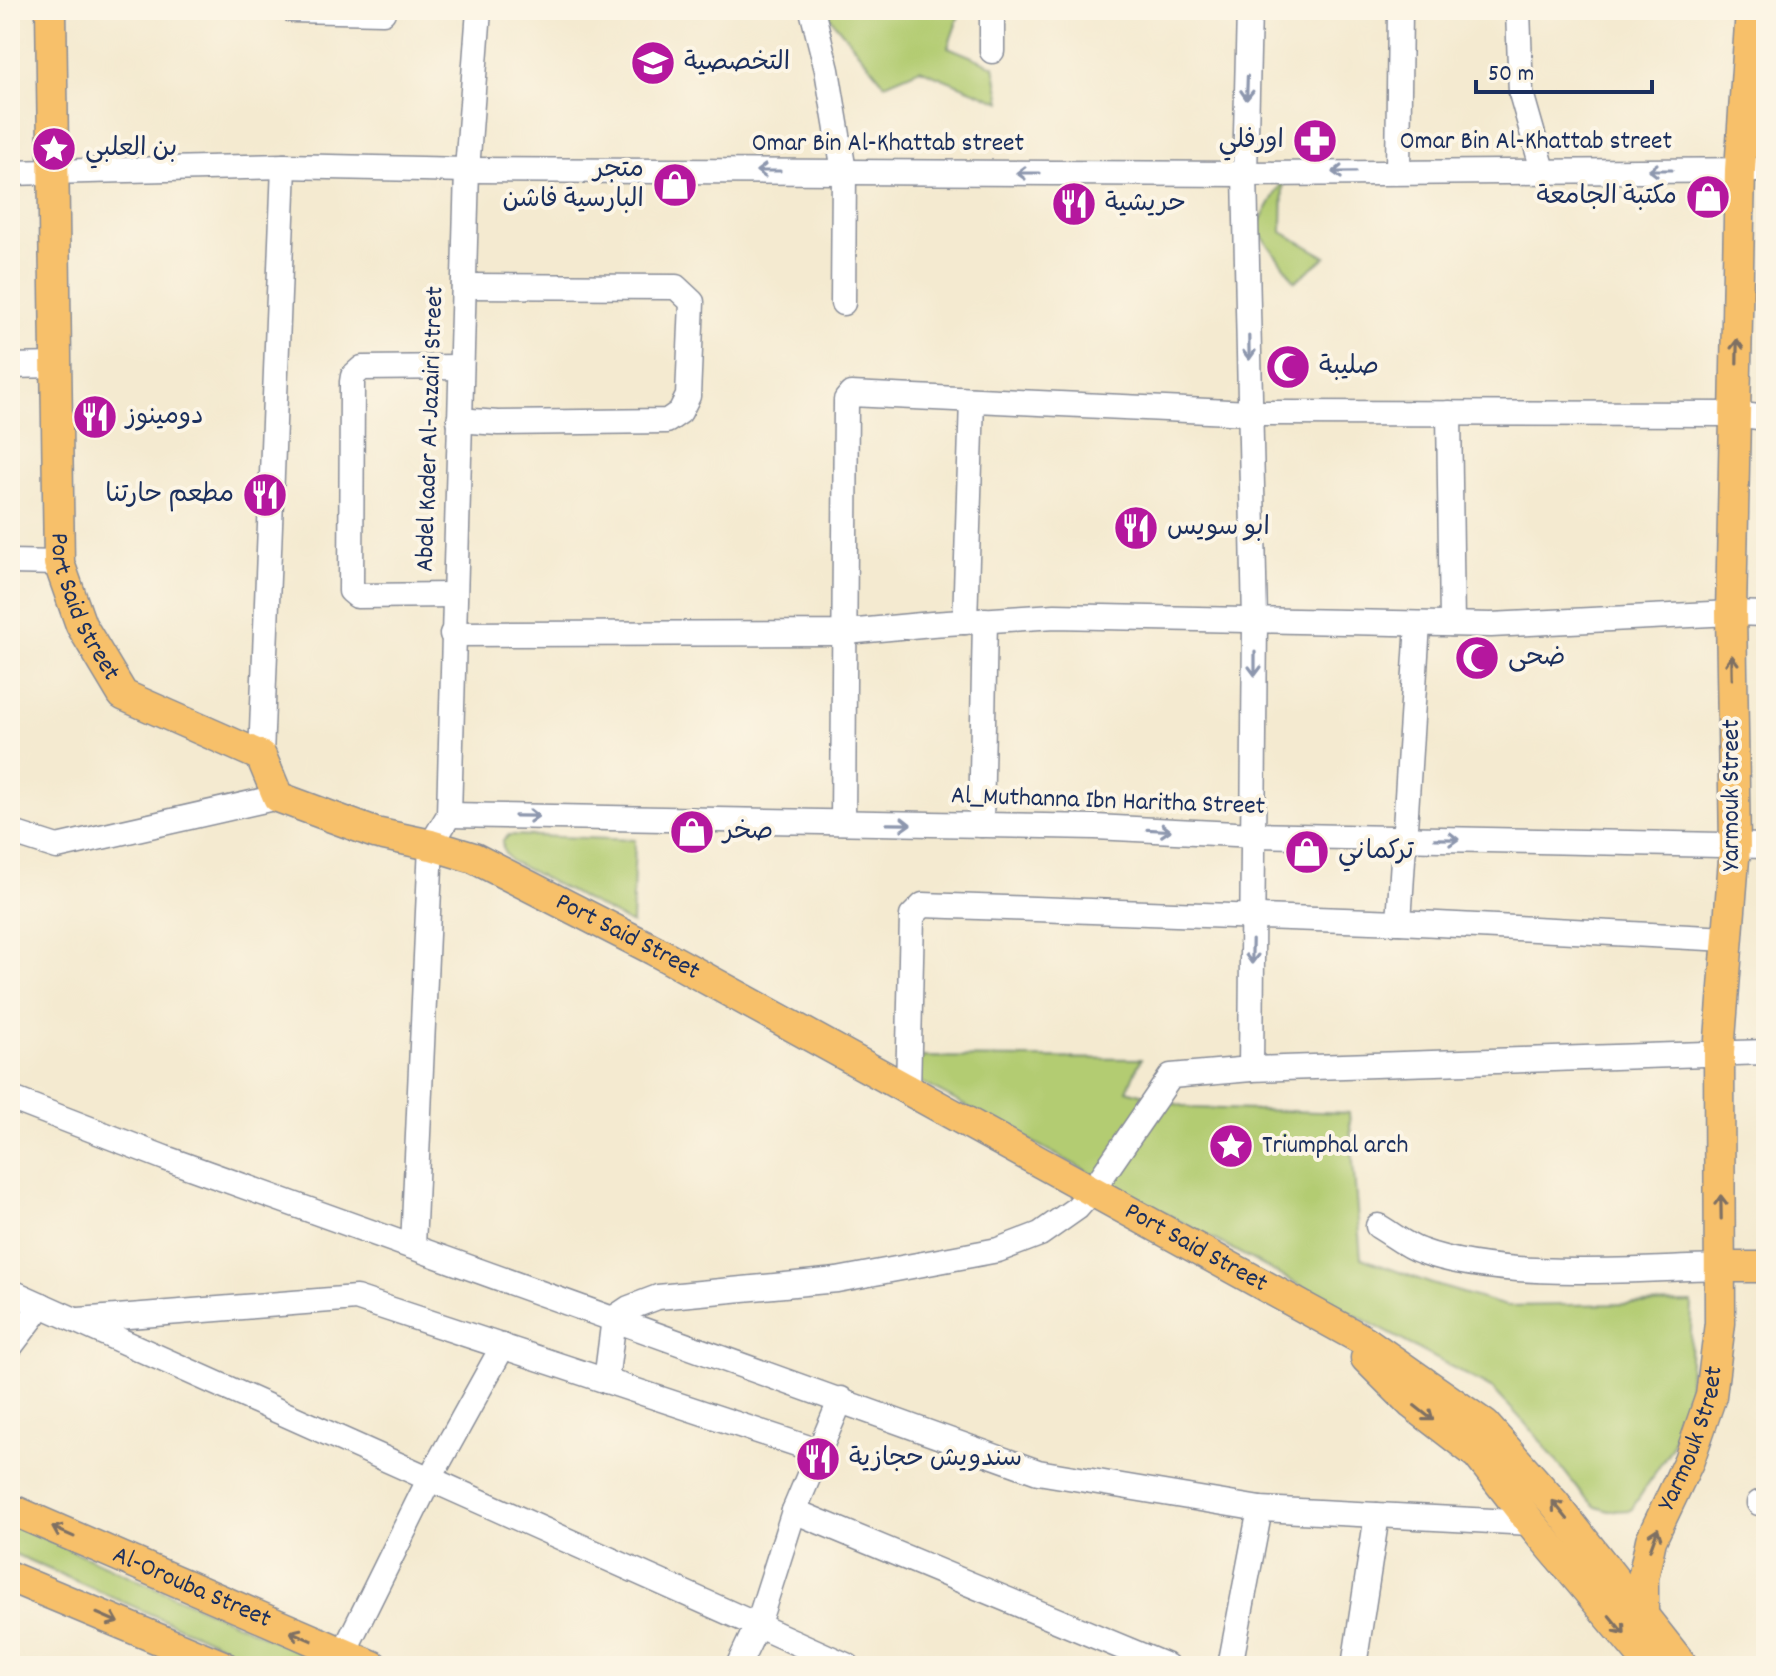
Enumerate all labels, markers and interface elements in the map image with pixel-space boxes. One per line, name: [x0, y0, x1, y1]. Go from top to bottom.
school or university icon: التخصصية: [629, 39, 677, 87]
scale bar: [1476, 44, 1652, 94]
place label: التخصصية: [684, 45, 790, 82]
text: 50 m: [1488, 58, 1534, 92]
one-way arrow: [1240, 74, 1255, 101]
pharmacy icon: اورفلي: [1291, 117, 1339, 165]
place label: اورفلي: [1219, 123, 1284, 161]
street label: Omar Bin Al-Khattab street: [1400, 124, 1673, 161]
place icon: بن العلبي: [30, 125, 78, 173]
street label: Omar Bin Al-Khattab street: [752, 126, 1025, 163]
place label: بن العلبي: [85, 131, 177, 169]
place label: متجر البارسية فاشن: [503, 152, 644, 219]
shop icon: متجر البارسية فاشن: [651, 161, 699, 209]
one-way arrow: [1647, 162, 1674, 178]
one-way arrow: [755, 163, 782, 179]
one-way arrow: [1331, 164, 1358, 180]
one-way arrow: [1015, 165, 1042, 180]
shop icon: مكتبة الجامعة: [1684, 173, 1732, 221]
place label: مكتبة الجامعة: [1537, 179, 1677, 216]
restaurant icon: حريشية: [1050, 180, 1098, 228]
place label: حريشية: [1105, 186, 1186, 223]
street label: Abdel Kader Al-Jazairi Street: [408, 285, 454, 573]
one-way arrow: [1241, 334, 1256, 361]
one-way arrow: [1729, 338, 1744, 365]
mosque icon: صليبة: [1264, 343, 1312, 391]
place label: صليبة: [1319, 349, 1379, 386]
restaurant icon: دومينوز: [71, 393, 119, 441]
place label: دومينوز: [124, 399, 203, 436]
restaurant icon: مطعم حارتنا: [241, 471, 289, 519]
place label: مطعم حارتنا: [105, 477, 234, 514]
restaurant icon: ابو سويس: [1112, 504, 1160, 552]
place label: ابو سويس: [1167, 510, 1270, 547]
street label: Port Said Street: [40, 532, 129, 688]
mosque icon: ضحى: [1453, 634, 1501, 682]
place label: ضحى: [1508, 640, 1565, 677]
one-way arrow: [1247, 650, 1263, 677]
one-way arrow: [1724, 654, 1740, 681]
street label: Yarmouk Street: [1714, 719, 1751, 871]
street label: Al_Muthanna Ibn Haritha Street: [950, 778, 1266, 826]
shop icon: صخر: [668, 808, 716, 856]
one-way arrow: [513, 809, 540, 824]
place label: صخر: [721, 814, 773, 851]
one-way arrow: [885, 816, 912, 831]
one-way arrow: [1145, 823, 1172, 838]
shop icon: تركماني: [1283, 828, 1331, 876]
one-way arrow: [1433, 831, 1460, 847]
place label: تركماني: [1338, 834, 1414, 872]
street label: Port Said Street: [549, 884, 707, 990]
one-way arrow: [1245, 938, 1260, 965]
place icon: Triumphal arch: [1207, 1122, 1255, 1170]
place label: Triumphal arch: [1262, 1128, 1408, 1165]
street label: Port Said Street: [1118, 1194, 1275, 1303]
one-way arrow: [1713, 1194, 1729, 1221]
street label: Yarmouk Street: [1649, 1364, 1733, 1517]
one-way arrow: [1413, 1404, 1434, 1422]
restaurant icon: سندويش حجازية: [794, 1435, 842, 1483]
place label: سندويش حجازية: [849, 1441, 1022, 1478]
one-way arrow: [1551, 1500, 1569, 1521]
one-way arrow: [51, 1523, 76, 1538]
one-way arrow: [1647, 1527, 1662, 1552]
street label: Al-Orouba Street: [107, 1537, 277, 1638]
one-way arrow: [95, 1612, 120, 1626]
one-way arrow: [1608, 1614, 1626, 1635]
one-way arrow: [289, 1627, 314, 1642]

